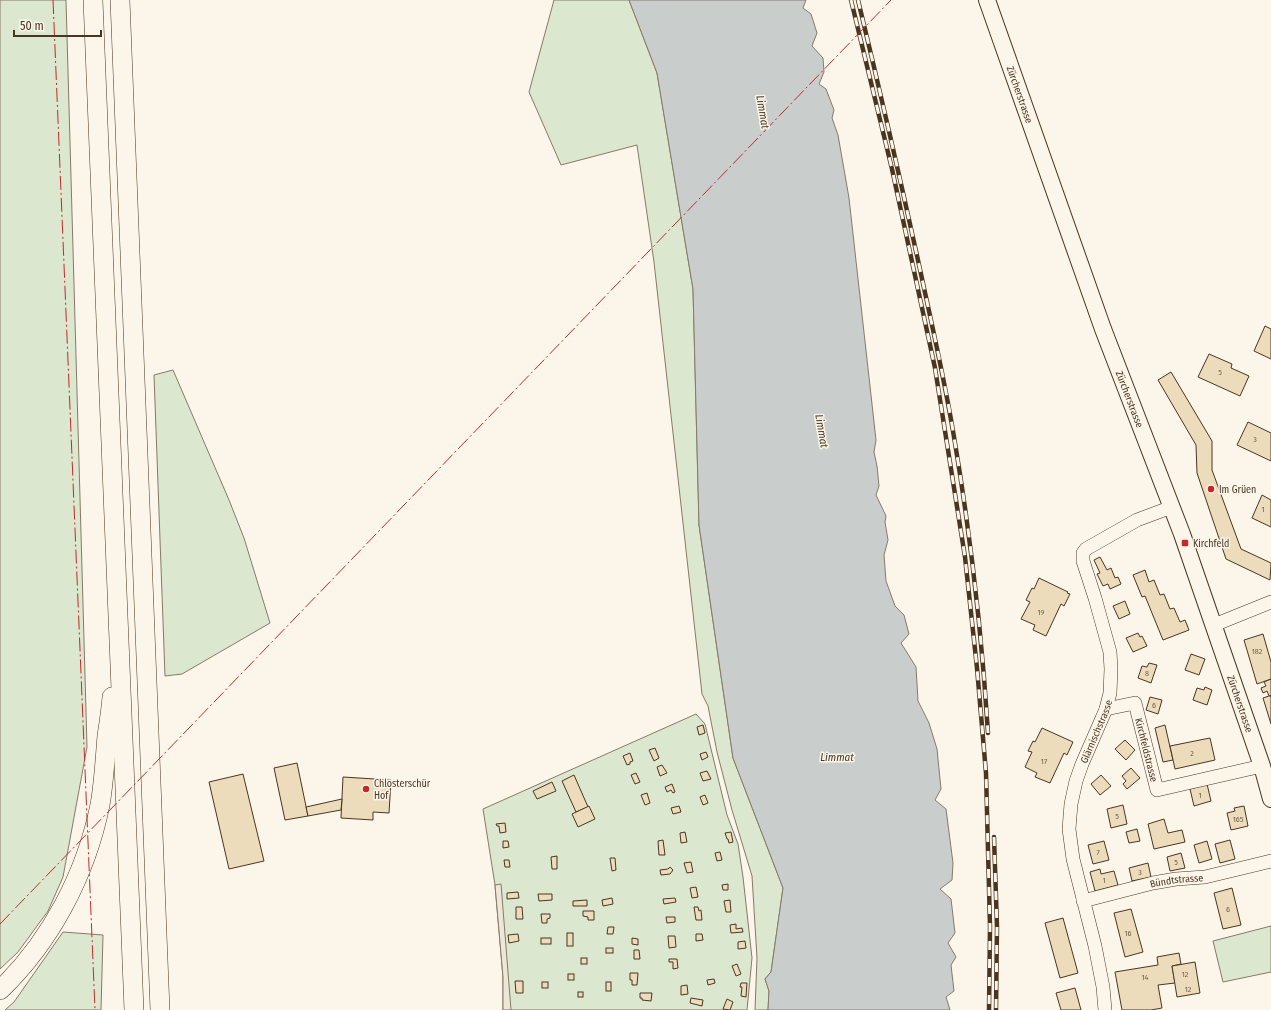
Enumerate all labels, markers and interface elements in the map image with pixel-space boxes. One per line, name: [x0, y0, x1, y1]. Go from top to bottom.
scale bar: [14, 12, 101, 38]
text: 50 m: [20, 19, 44, 33]
street label: Zürcherstrasse: [1004, 64, 1035, 125]
water label: Limmat: [753, 94, 772, 130]
house number: 5: [1218, 368, 1222, 377]
street label: Zürcherstrasse: [1113, 369, 1145, 430]
water label: Limmat: [812, 413, 831, 449]
house number: 3: [1253, 435, 1257, 444]
marker: Im Grüen: [1206, 484, 1216, 494]
place label: Im Grüen: [1219, 484, 1256, 496]
house number: 1: [1261, 505, 1265, 514]
marker: Kirchfeld: [1180, 538, 1190, 548]
place label: Kirchfeld: [1193, 538, 1229, 550]
house number: 19: [1037, 608, 1045, 617]
house number: 182: [1252, 647, 1263, 656]
house number: 8: [1145, 669, 1149, 678]
street label: Zürcherstrasse: [1224, 674, 1255, 734]
street label: Glärnischstrasse: [1078, 699, 1115, 765]
house number: 6: [1152, 701, 1156, 710]
street label: Kirchfeldstrasse: [1132, 717, 1160, 783]
house number: 2: [1190, 749, 1194, 758]
water label: Limmat: [820, 751, 854, 764]
house number: 17: [1041, 757, 1048, 766]
place label: Chlosterschür Hof: [374, 778, 431, 802]
marker: Chlosterschür Hof: [361, 784, 371, 794]
house number: 1: [1198, 791, 1202, 800]
house number: 5: [1115, 812, 1119, 821]
house number: 165: [1233, 815, 1244, 824]
house number: 7: [1096, 848, 1100, 857]
house number: 5: [1174, 858, 1178, 867]
house number: 3: [1138, 868, 1142, 877]
street label: Bündtstrasse: [1149, 872, 1204, 891]
house number: 1: [1102, 876, 1106, 885]
house number: 6: [1226, 905, 1230, 914]
house number: 16: [1124, 929, 1132, 938]
house number: 12: [1182, 970, 1189, 979]
house number: 14: [1142, 973, 1149, 982]
house number: 12: [1185, 985, 1192, 994]

